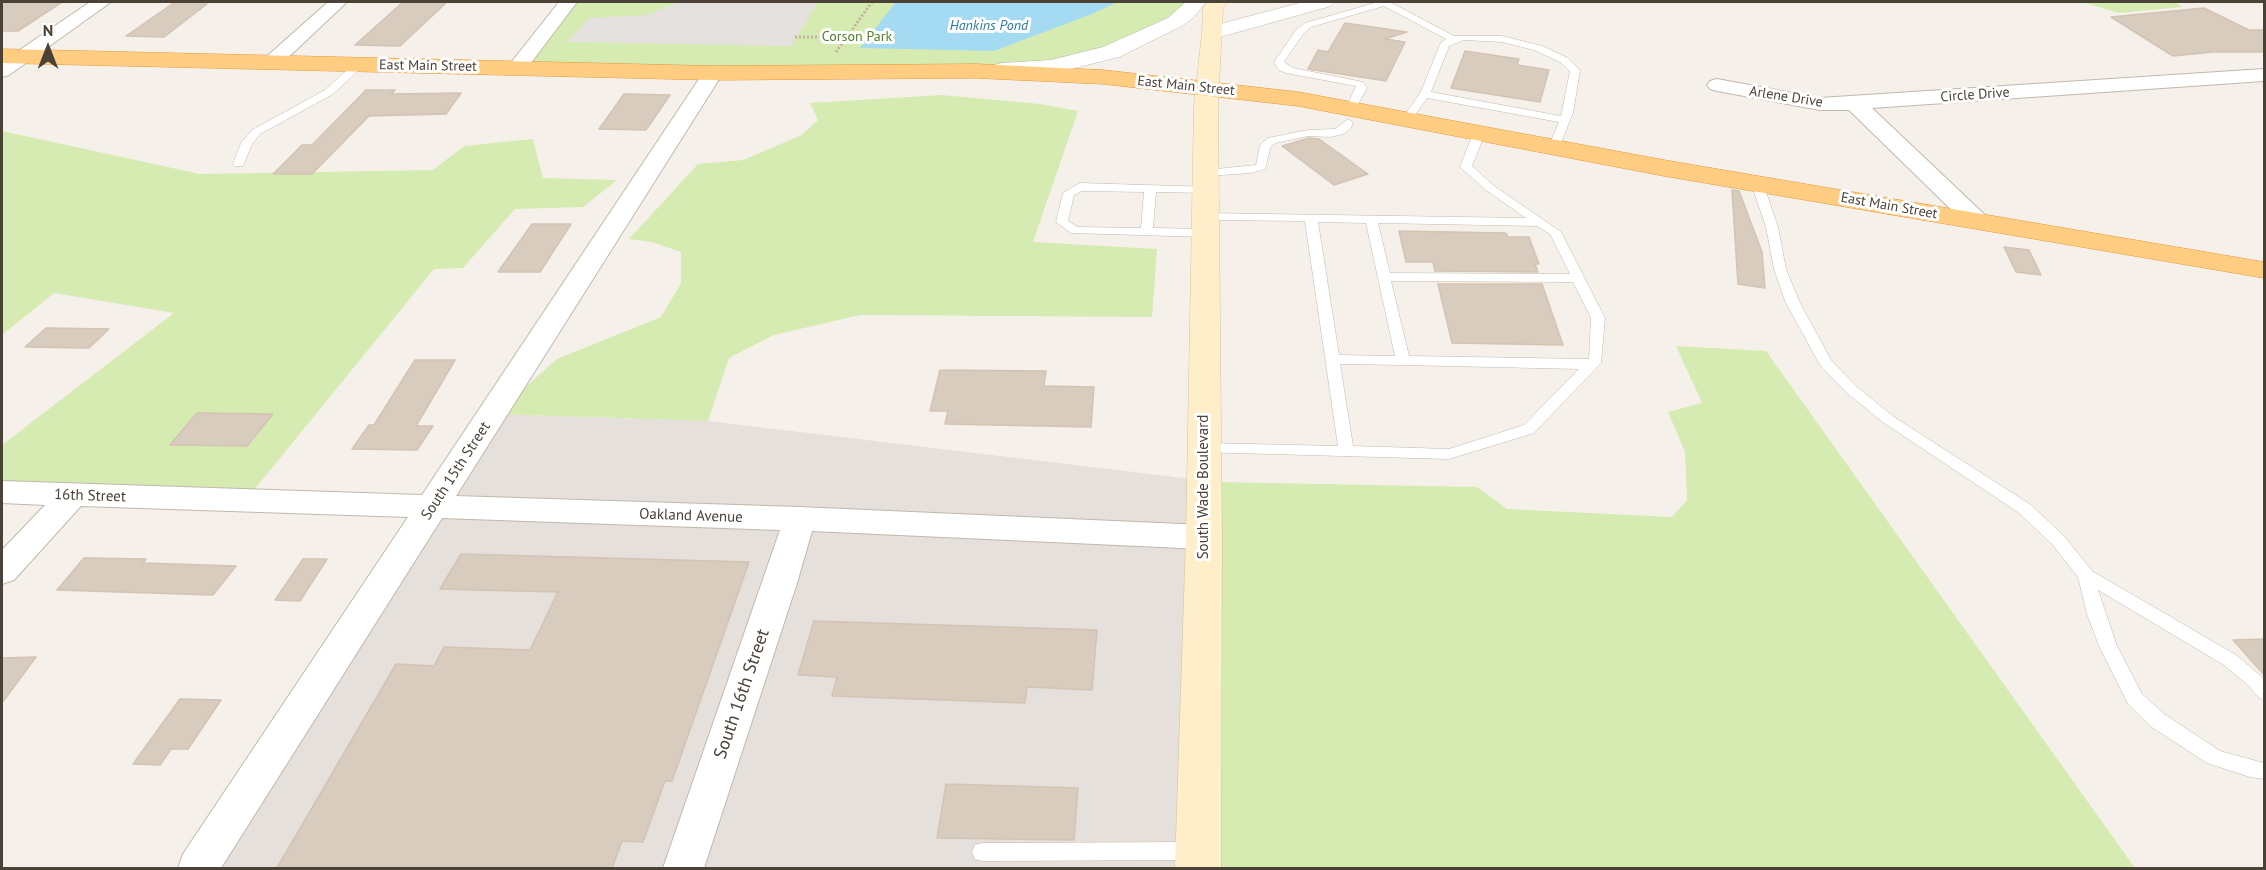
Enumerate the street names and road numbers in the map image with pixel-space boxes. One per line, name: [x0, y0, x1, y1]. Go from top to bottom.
street label: East Main Street: [379, 57, 477, 75]
street label: East Main Street: [1137, 73, 1235, 99]
street label: Arlene Drive: [1748, 83, 1824, 111]
street label: Circle Drive: [1940, 84, 2010, 106]
street label: East Main Street: [1839, 189, 1939, 223]
street label: South Wade Boulevard: [1195, 415, 1213, 559]
street label: South 15th Street: [418, 419, 494, 523]
street label: 16th Street: [54, 486, 126, 506]
street label: Oakland Avenue: [639, 505, 743, 527]
street label: South 16th Street: [710, 626, 774, 762]

